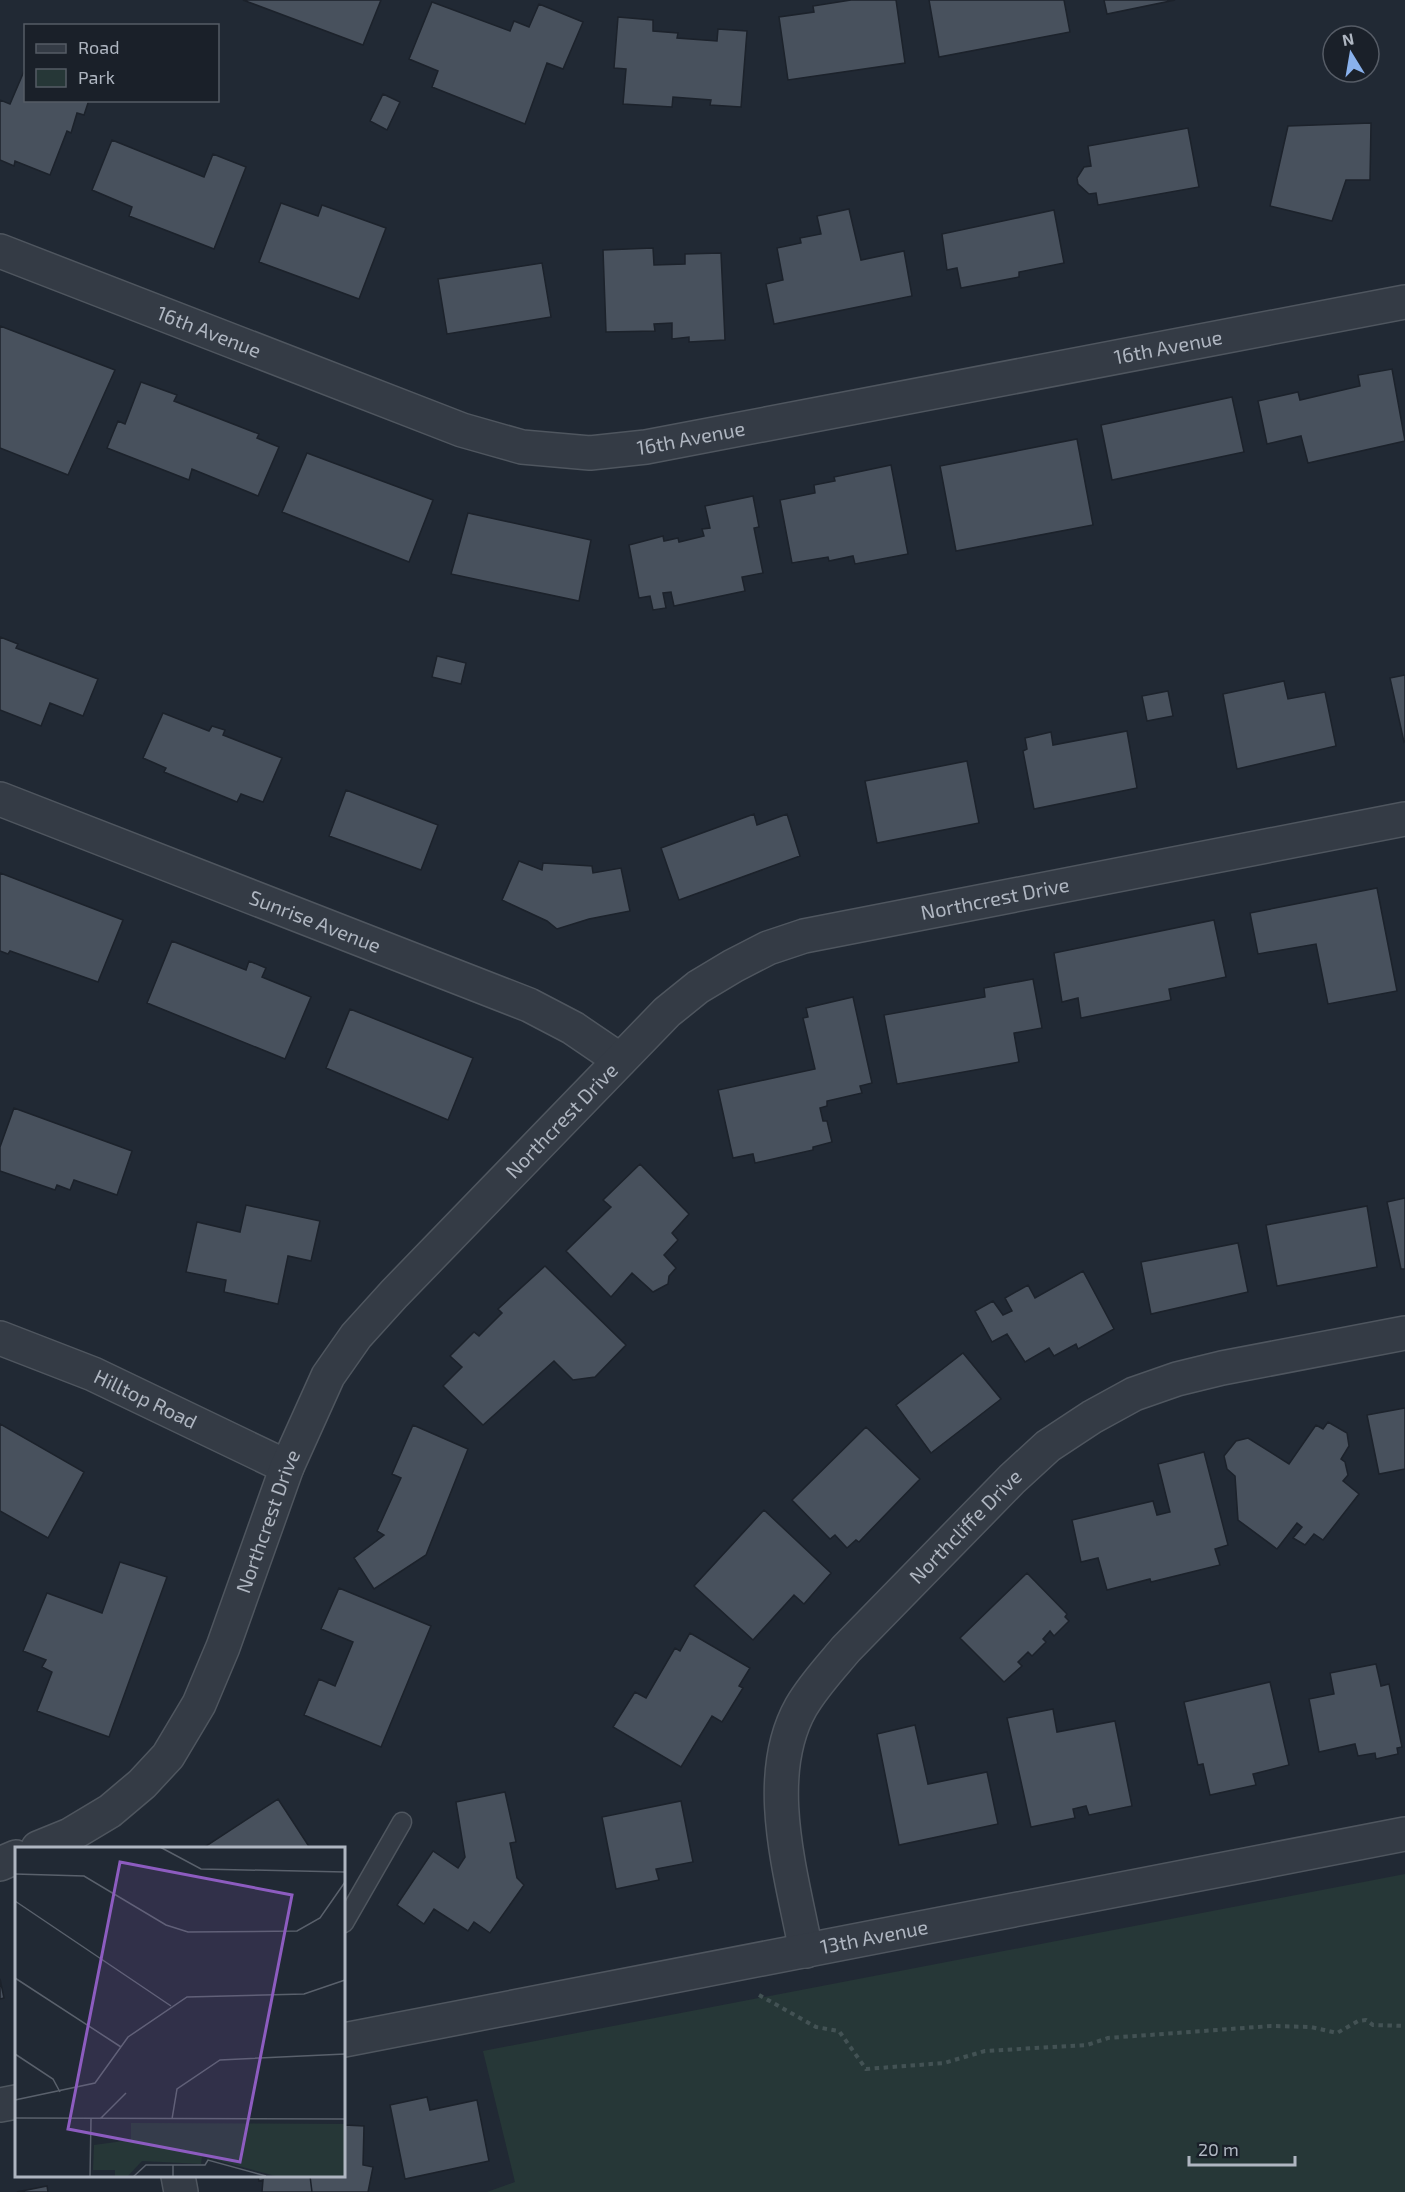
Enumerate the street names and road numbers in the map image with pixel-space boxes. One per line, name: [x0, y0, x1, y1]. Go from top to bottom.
street label: 16th Avenue: [154, 300, 265, 362]
street label: 16th Avenue: [1112, 324, 1224, 368]
street label: 16th Avenue: [635, 415, 747, 459]
street label: Northcrest Drive: [918, 872, 1071, 924]
street label: Sunrise Avenue: [246, 884, 385, 957]
street label: Northcrest Drive: [500, 1058, 622, 1183]
street label: Hilltop Road: [91, 1363, 201, 1433]
street label: Northcrest Drive: [230, 1445, 304, 1596]
street label: Northcliffe Drive: [904, 1464, 1026, 1588]
street label: 13th Avenue: [818, 1914, 930, 1958]

